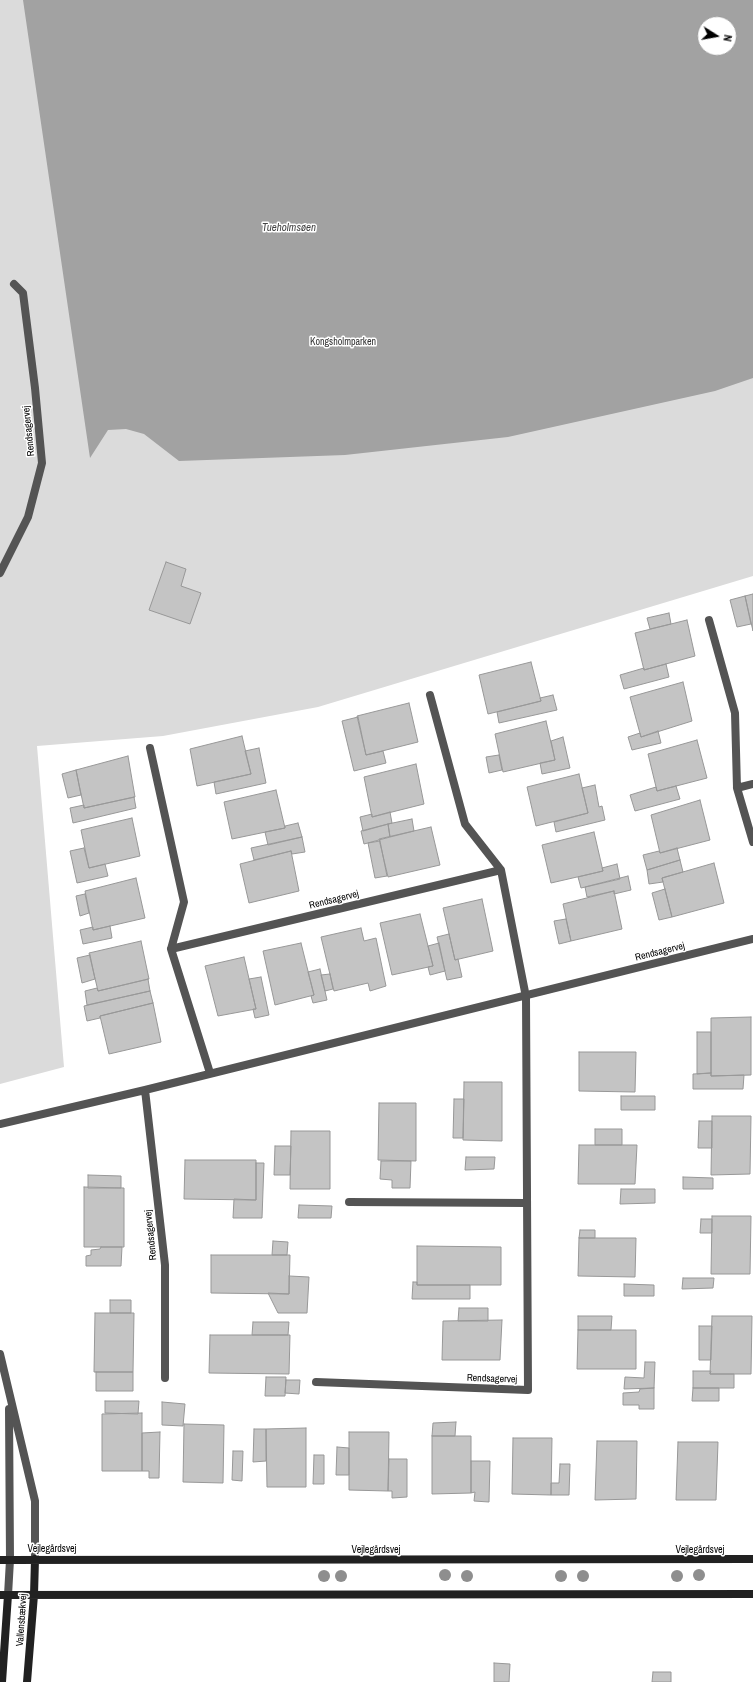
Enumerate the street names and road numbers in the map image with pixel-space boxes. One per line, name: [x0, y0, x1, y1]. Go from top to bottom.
street label: Rendsagervej: [20, 405, 38, 457]
street label: Rendsagervej: [308, 888, 360, 912]
street label: Rendsagervej: [634, 940, 686, 964]
street label: Rendsagervej: [142, 1209, 160, 1261]
street label: Rendsagervej: [467, 1372, 517, 1386]
street label: Vejlegårdsvej: [28, 1543, 76, 1555]
street label: Vejlegårdsvej: [352, 1544, 400, 1556]
street label: Vejlegårdsvej: [676, 1544, 724, 1556]
street label: Vallensbækvej: [14, 1593, 30, 1647]

